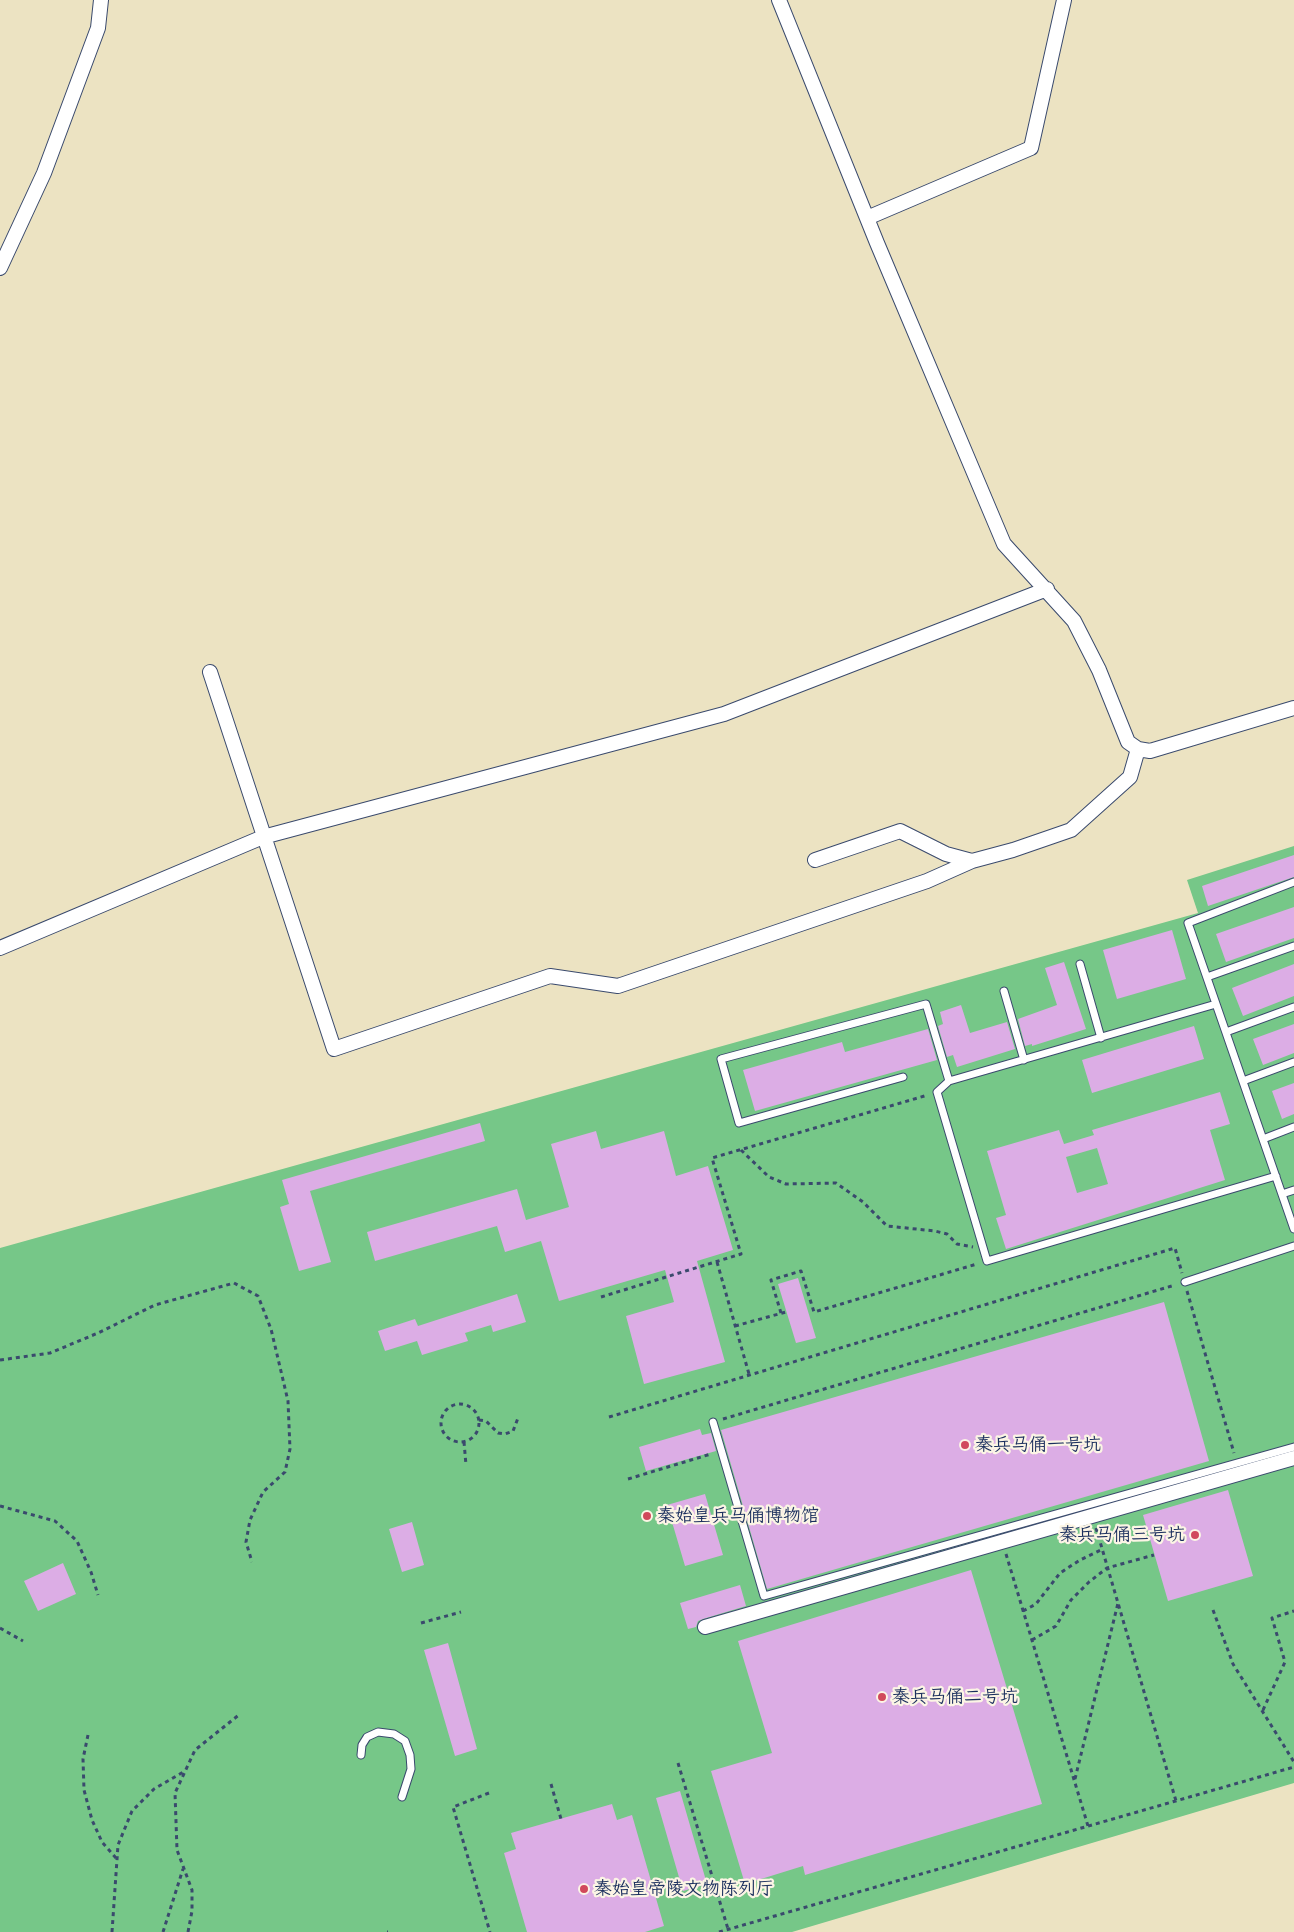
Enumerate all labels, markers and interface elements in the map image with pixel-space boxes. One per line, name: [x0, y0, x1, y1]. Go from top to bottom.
place label: 秦兵马俑一号坑: [975, 1434, 1101, 1456]
marker: 秦兵马俑一号坑: [959, 1439, 971, 1451]
place label: 秦始皇兵马俑博物馆: [657, 1505, 819, 1527]
marker: 秦始皇兵马俑博物馆: [641, 1510, 653, 1522]
place label: 秦兵马俑三号坑: [1059, 1524, 1185, 1546]
marker: 秦兵马俑三号坑: [1189, 1529, 1201, 1541]
place label: 秦兵马俑二号坑: [892, 1686, 1018, 1708]
marker: 秦兵马俑二号坑: [876, 1691, 888, 1703]
place label: 秦始皇帝陵文物陈列厅: [594, 1878, 774, 1900]
marker: 秦始皇帝陵文物陈列厅: [578, 1883, 590, 1895]

